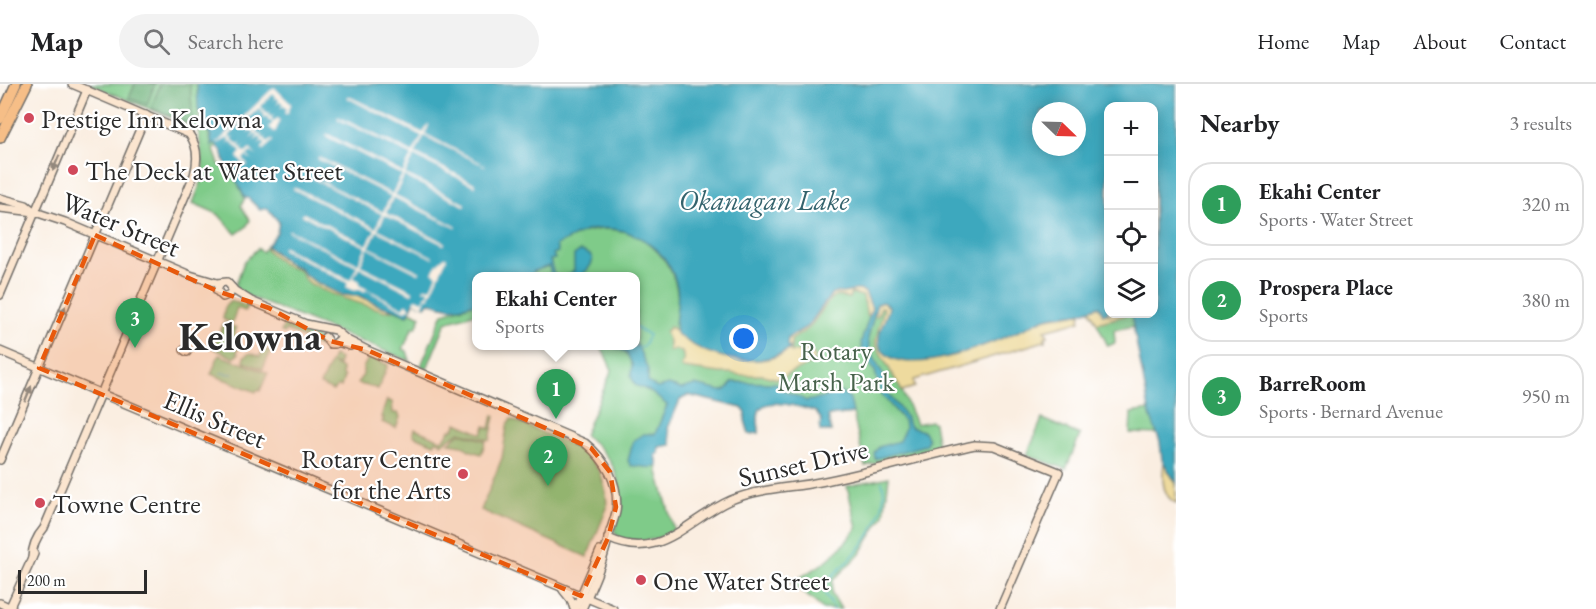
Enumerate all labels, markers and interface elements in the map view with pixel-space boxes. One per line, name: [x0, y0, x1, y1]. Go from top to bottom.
search box: [119, 14, 539, 68]
text: Map: [30, 23, 83, 59]
icon: search: [140, 25, 173, 58]
text: Search here: [188, 27, 283, 56]
text: Home: [1257, 28, 1309, 55]
text: Map: [1342, 28, 1380, 55]
text: About: [1413, 28, 1466, 55]
text: Contact: [1499, 28, 1566, 55]
place label: Prestige Inn Kelowna: [41, 101, 262, 136]
north arrow: [1032, 102, 1086, 156]
map controls: [1104, 102, 1158, 318]
button: +: [1104, 102, 1158, 156]
text: Nearby: [1200, 106, 1280, 140]
text: 3 results: [1509, 110, 1572, 136]
marker: Prestige Inn Kelowna: [22, 111, 36, 125]
place label: The Deck at Water Street: [85, 153, 343, 188]
one-way arrow: [52, 154, 61, 171]
button: −: [1104, 156, 1158, 210]
marker: The Deck at Water Street: [66, 163, 80, 177]
text: Ekahi Center: [1259, 177, 1381, 206]
water label: Okanagan Lake: [679, 182, 850, 218]
street label: Water Street: [56, 183, 186, 265]
text: 1: [1216, 191, 1227, 217]
text: 320 m: [1522, 191, 1570, 217]
text: Sports · Water Street: [1259, 206, 1413, 232]
button: locate: [1104, 210, 1158, 264]
button: layers: [1104, 264, 1158, 318]
popup: [472, 272, 640, 350]
text: Prospera Place: [1259, 273, 1393, 302]
text: Ekahi Center: [495, 284, 617, 313]
text: 2: [1216, 287, 1227, 313]
text: 380 m: [1522, 287, 1570, 313]
pin: 3: [116, 298, 154, 348]
text: Sports: [1259, 302, 1308, 328]
one-way arrow: [57, 304, 67, 322]
district label: Kelowna: [178, 311, 323, 362]
text: Sports: [495, 313, 544, 339]
your location: [729, 324, 758, 353]
park label: Rotary Marsh Park: [777, 333, 895, 399]
text: BarreRoom: [1259, 369, 1366, 398]
pin: 1: [536, 370, 576, 419]
street label: Ellis Street: [158, 382, 272, 456]
text: 3: [1216, 383, 1227, 409]
text: 950 m: [1522, 383, 1570, 409]
one-way arrow: [23, 385, 33, 403]
text: Sports · Bernard Avenue: [1259, 398, 1443, 424]
street label: Sunset Drive: [735, 431, 871, 495]
pin: 2: [528, 436, 568, 486]
place label: Rotary Centre for the Arts: [301, 441, 451, 507]
marker: Rotary Centre for the Arts: [456, 467, 470, 481]
place label: Towne Centre: [52, 486, 201, 521]
marker: Towne Centre: [33, 496, 47, 510]
place label: One Water Street: [653, 563, 830, 598]
scale bar: [18, 567, 147, 594]
text: 200 m: [27, 570, 66, 591]
marker: One Water Street: [634, 573, 648, 587]

